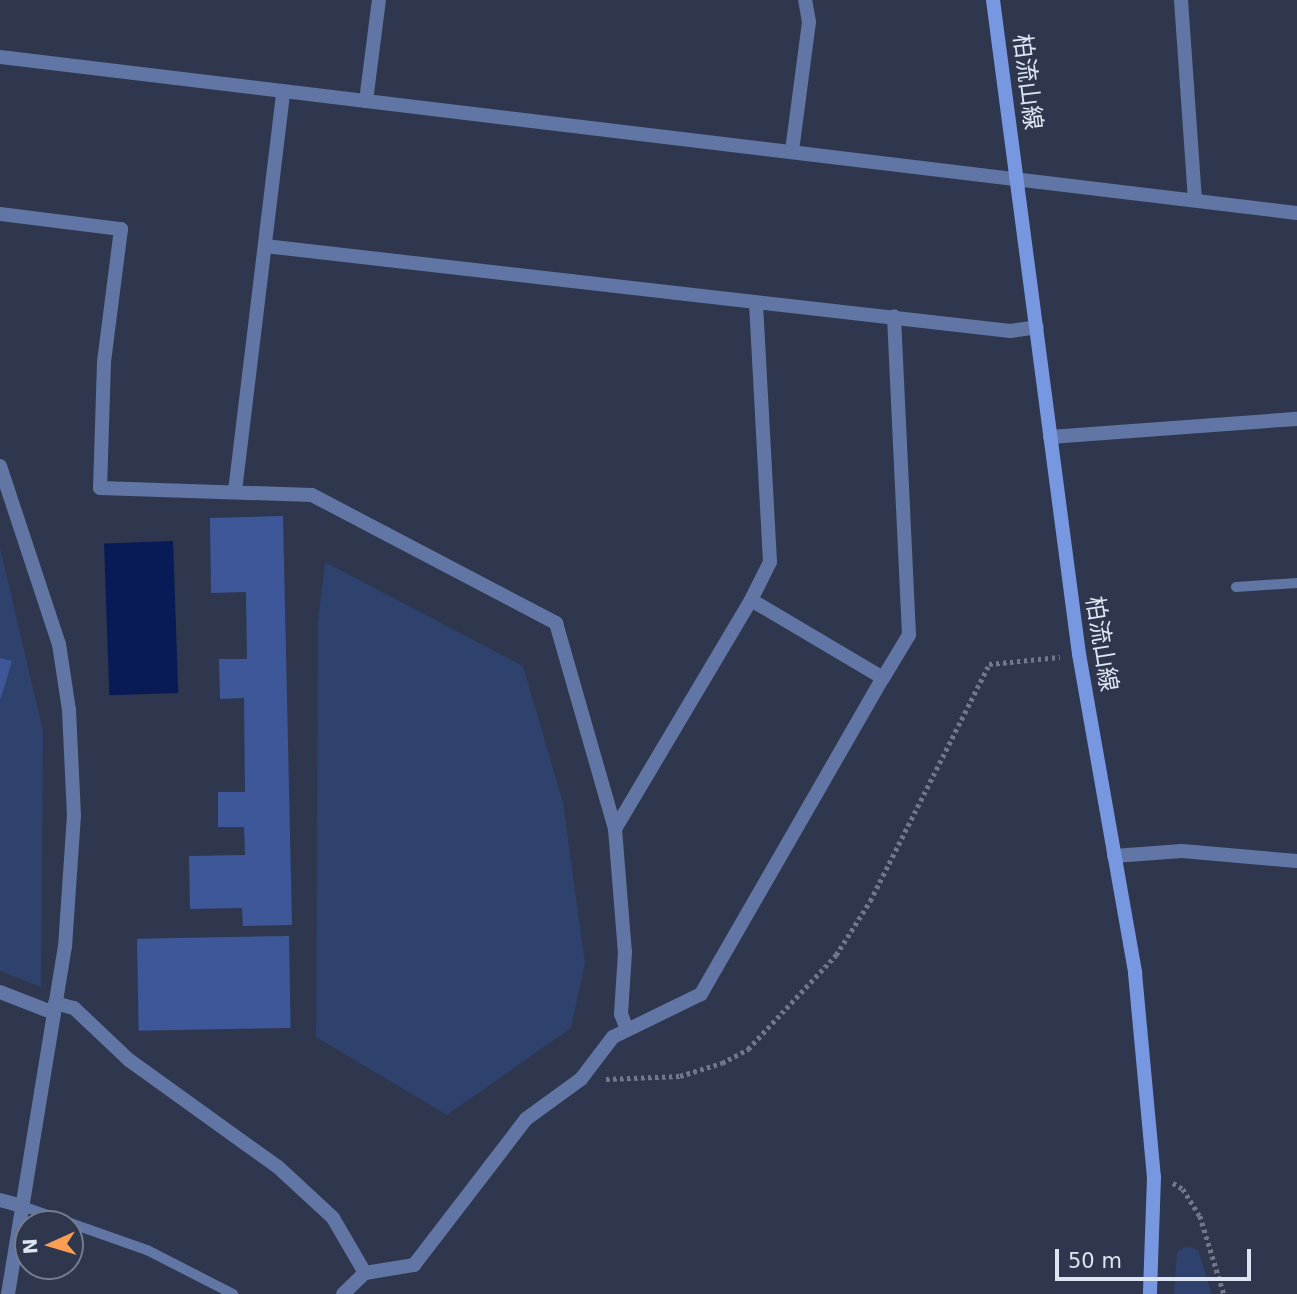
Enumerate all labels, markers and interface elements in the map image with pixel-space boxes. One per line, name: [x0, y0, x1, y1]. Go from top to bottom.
street label: 柏流山線: [1007, 33, 1047, 131]
street label: 柏流山線: [1079, 594, 1123, 694]
north arrow: [14, 1210, 84, 1280]
scale bar: [1059, 1234, 1255, 1278]
text: N: [19, 1238, 42, 1255]
text: 50 m: [1068, 1249, 1122, 1273]

